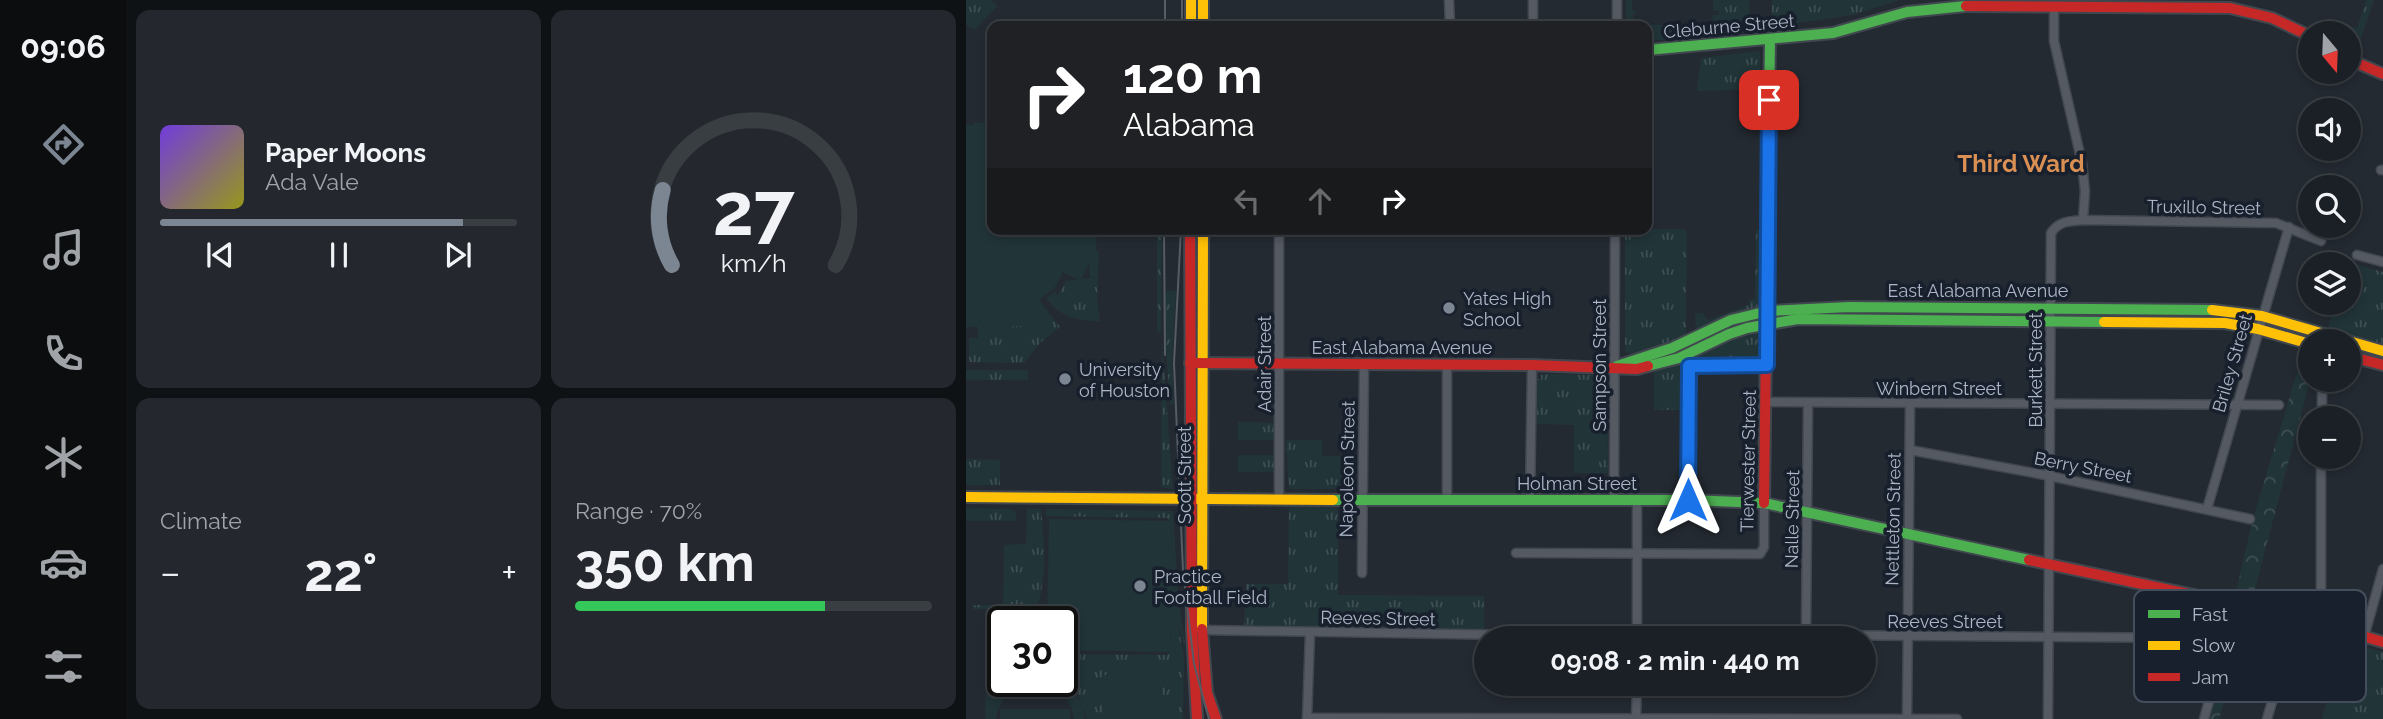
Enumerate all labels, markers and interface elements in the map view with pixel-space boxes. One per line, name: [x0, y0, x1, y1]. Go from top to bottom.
street label: Cleburne Street: [1663, 10, 1795, 42]
north arrow: [2298, 21, 2361, 84]
map controls: [2298, 21, 2361, 469]
text: 09:06: [20, 28, 106, 65]
text: 120 m: [1123, 47, 1262, 104]
icon: right: [1008, 49, 1099, 140]
pin: [1739, 70, 1799, 130]
icon: arrive: [1750, 81, 1788, 119]
button: sound: [2298, 98, 2361, 161]
text: Alabama: [1123, 106, 1255, 143]
icon: directions: [39, 120, 88, 169]
text: Paper Moons: [265, 138, 426, 168]
district label: Third Ward: [1957, 149, 2085, 178]
text: Ada Vale: [265, 168, 359, 195]
text: 27: [713, 168, 795, 253]
button: search: [2298, 175, 2361, 238]
icon: left: [1228, 182, 1266, 220]
icon: ahead: [1301, 182, 1339, 220]
icon: right: [1374, 182, 1412, 220]
street label: Truxillo Street: [2147, 196, 2261, 218]
icon: music: [39, 225, 88, 274]
icon: previous: [201, 236, 239, 274]
icon: pause: [320, 236, 358, 274]
icon: next: [439, 236, 477, 274]
text: km/h: [721, 248, 786, 278]
button: layers: [2298, 252, 2361, 315]
street label: East Alabama Avenue: [1888, 280, 2069, 301]
place label: Yates High School: [1463, 288, 1551, 330]
street label: Sampson Street: [1589, 299, 1610, 431]
marker: Yates High School: [1441, 300, 1457, 316]
street label: Briley Street: [2208, 311, 2256, 415]
street label: Burkett Street: [2025, 312, 2046, 428]
street label: Adair Street: [1254, 315, 1275, 413]
icon: phone: [39, 329, 88, 378]
button: +: [2298, 329, 2361, 392]
street label: East Alabama Avenue: [1312, 337, 1493, 358]
place label: University of Houston: [1079, 359, 1170, 401]
marker: University of Houston: [1057, 371, 1073, 387]
street label: Winbern Street: [1876, 378, 2002, 399]
street label: Tierwester Street: [1736, 390, 1760, 532]
street label: Napoleon Street: [1335, 401, 1359, 537]
button: −: [2298, 406, 2361, 469]
street label: Scott Street: [1174, 426, 1195, 524]
icon: climate: [39, 433, 88, 482]
street label: Berry Street: [2032, 447, 2134, 487]
street label: Nettleton Street: [1881, 452, 1905, 586]
position arrow: [1651, 463, 1725, 537]
street label: Nalle Street: [1781, 470, 1803, 568]
street label: Holman Street: [1517, 473, 1637, 494]
text: Range · 70%: [575, 497, 702, 524]
text: Climate: [160, 507, 242, 534]
text: 350 km: [575, 532, 755, 593]
icon: car: [39, 538, 88, 587]
text: 22°: [304, 542, 377, 603]
text: −: [160, 550, 180, 595]
text: +: [501, 550, 517, 595]
place label: Practice Football Field: [1154, 566, 1267, 608]
marker: Practice Football Field: [1132, 578, 1148, 594]
legend: [2134, 590, 2366, 702]
text: Fast: [2192, 603, 2228, 625]
speed limit sign: 30: [987, 606, 1078, 697]
street label: Reeves Street: [1320, 606, 1436, 630]
street label: Reeves Street: [1887, 611, 2003, 632]
text: Slow: [2192, 634, 2236, 656]
icon: filters: [39, 642, 88, 691]
text: 09:08 · 2 min · 440 m: [1550, 646, 1800, 676]
text: Jam: [2192, 666, 2229, 688]

